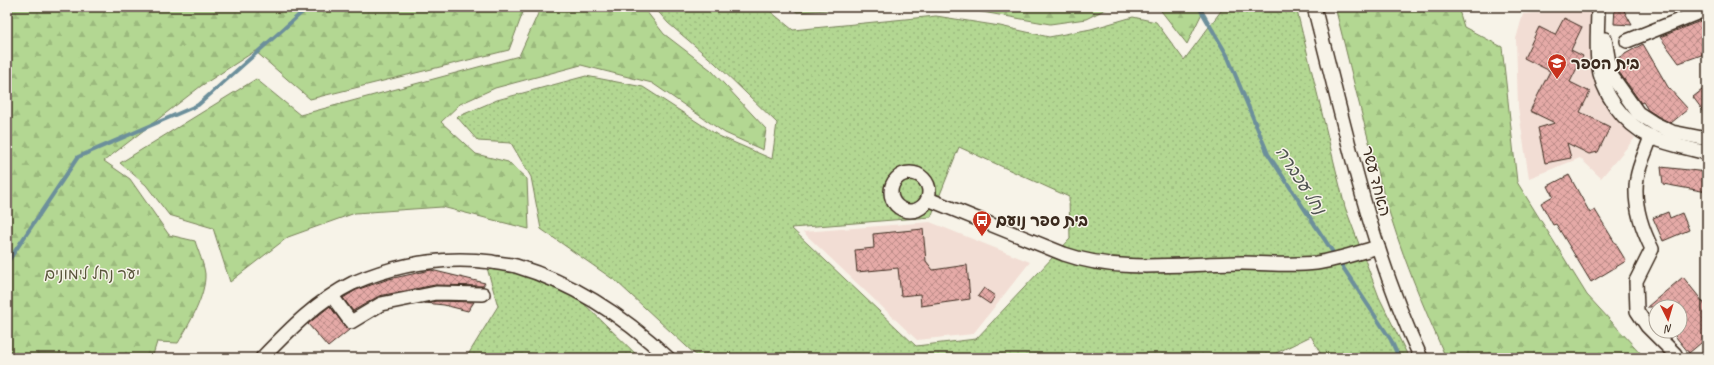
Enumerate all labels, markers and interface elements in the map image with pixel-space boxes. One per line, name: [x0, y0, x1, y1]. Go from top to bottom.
school or university icon: בית הספר: [1546, 52, 1568, 80]
place label: בית הספר: [1571, 54, 1640, 74]
water label: נחל עכברה: [1271, 142, 1331, 219]
street label: האחד עשר: [1357, 144, 1395, 219]
bus stop icon: בית ספר נועם: [971, 209, 993, 237]
place label: בית ספר נועם: [996, 211, 1088, 231]
park label: יער נחל לימונים: [44, 264, 140, 284]
north arrow: [1648, 299, 1688, 339]
text: N: [1663, 322, 1673, 336]

